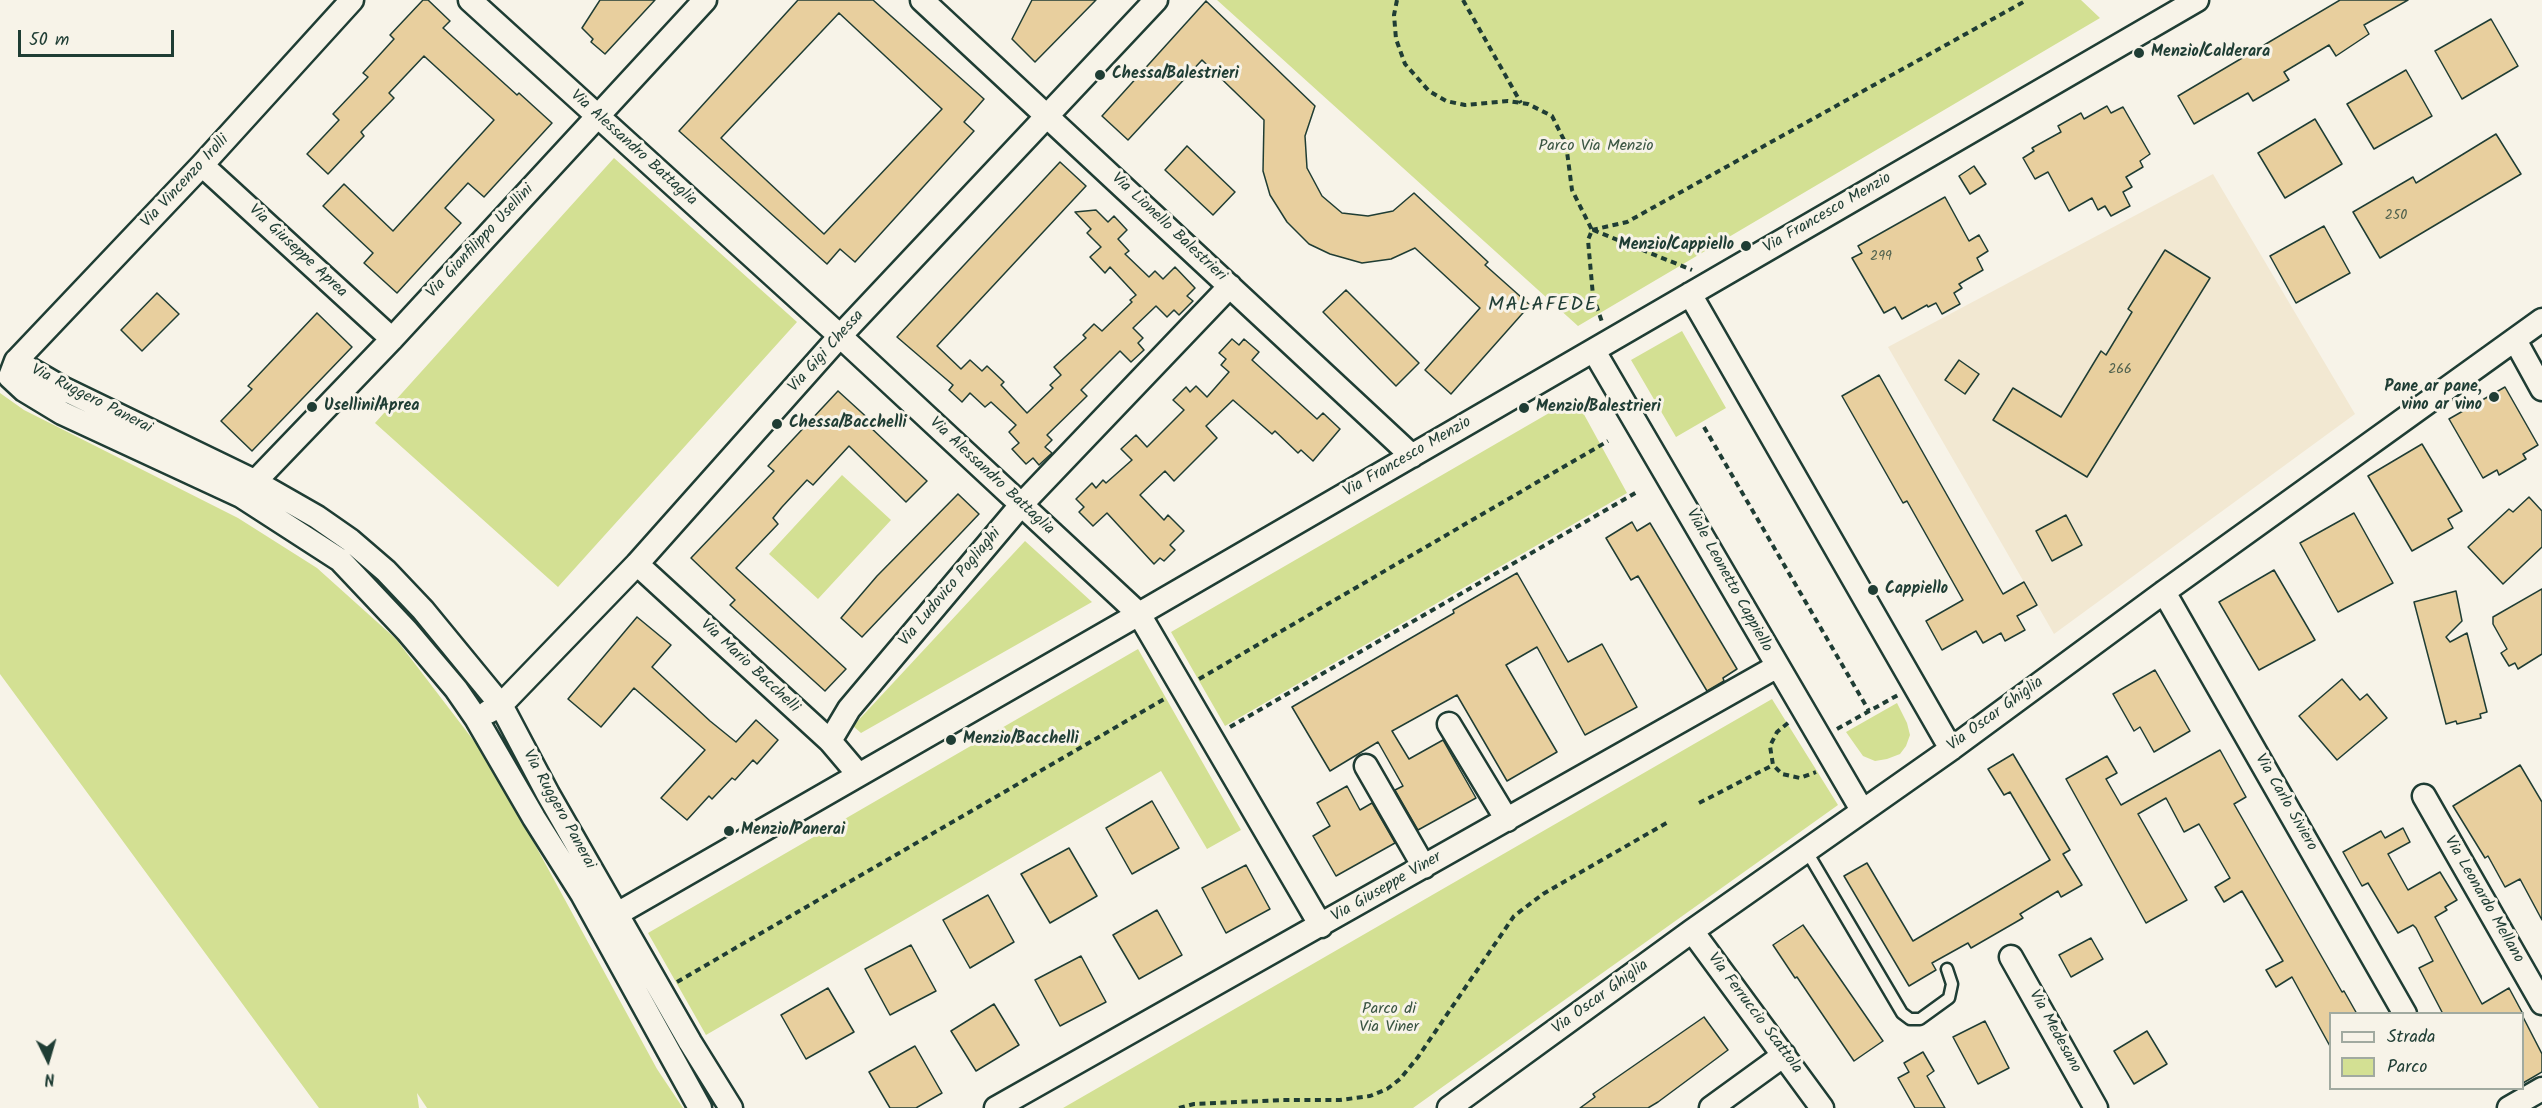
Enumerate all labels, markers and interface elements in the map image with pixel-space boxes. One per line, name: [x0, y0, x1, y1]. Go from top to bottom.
scale bar: [21, 18, 177, 56]
text: 50 m: [29, 26, 69, 55]
place label: Menzio/Calderara: [2151, 43, 2270, 63]
marker: Menzio/Calderara: [2132, 46, 2146, 60]
place label: Chessa/Balestrieri: [1112, 65, 1239, 85]
marker: Chessa/Balestrieri: [1093, 68, 1107, 82]
street label: Via Alessandro Battaglia: [566, 87, 700, 211]
street label: Via Vincenzo Irolli: [138, 132, 234, 232]
park label: Parco Via Menzio: [1539, 137, 1653, 157]
street label: Via Lionello Balestrieri: [1106, 170, 1230, 286]
street label: Via Francesco Menzio: [1761, 170, 1895, 258]
street label: Via Gianfilippo Usellini: [423, 181, 539, 303]
street label: Via Giuseppe Aprea: [244, 201, 350, 303]
house number: 250: [2385, 209, 2407, 225]
place label: Menzio/Cappiello: [1619, 236, 1734, 256]
marker: Menzio/Cappiello: [1739, 239, 1753, 253]
house number: 299: [1870, 250, 1892, 266]
district label: MALAFEDE: [1488, 295, 1598, 319]
street label: Via Gigi Chessa: [785, 307, 869, 397]
street label: Via Ruggero Panerai: [27, 361, 155, 439]
house number: 266: [2108, 363, 2132, 379]
place label: Pane ar pane, vino ar vino: [2384, 378, 2482, 416]
marker: Pane ar pane, vino ar vino: [2487, 390, 2501, 404]
place label: Usellini/Aprea: [324, 397, 419, 417]
place label: Menzio/Balestrieri: [1536, 398, 1661, 418]
marker: Usellini/Aprea: [305, 400, 319, 414]
marker: Menzio/Balestrieri: [1517, 401, 1531, 415]
place label: Chessa/Bacchelli: [789, 414, 907, 434]
street label: Via Alessandro Battaglia: [924, 414, 1058, 540]
street label: Via Francesco Menzio: [1341, 414, 1475, 502]
marker: Chessa/Bacchelli: [770, 417, 784, 431]
street label: Viale Leonetto Cappiello: [1681, 506, 1775, 656]
street label: Via Ludovico Pogliaghi: [896, 525, 1006, 651]
place label: Cappiello: [1885, 580, 1948, 600]
marker: Cappiello: [1866, 583, 1880, 597]
street label: Via Mario Bacchelli: [695, 616, 803, 718]
street label: Via Oscar Ghiglia: [1944, 674, 2048, 756]
place label: Menzio/Bacchelli: [963, 730, 1079, 750]
marker: Menzio/Bacchelli: [944, 733, 958, 747]
street label: Via Ruggero Panerai: [517, 747, 599, 873]
street label: Via Carlo Siviero: [2249, 751, 2321, 855]
place label: Menzio/Panerai: [741, 821, 845, 841]
marker: Menzio/Panerai: [722, 824, 736, 838]
street label: Via Leonardo Mellano: [2439, 833, 2527, 967]
street label: Via Giuseppe Viner: [1329, 849, 1445, 927]
street label: Via Ferruccio Scattola: [1702, 950, 1806, 1078]
street label: Via Oscar Ghiglia: [1549, 957, 1653, 1039]
street label: Via Medesano: [2023, 987, 2085, 1077]
park label: Parco di Via Viner: [1359, 1000, 1419, 1038]
legend: [2329, 1012, 2524, 1090]
text: Strada: [2387, 1023, 2435, 1052]
north arrow: [18, 1030, 78, 1090]
text: Parco: [2387, 1053, 2427, 1082]
text: N: [43, 1066, 56, 1091]

